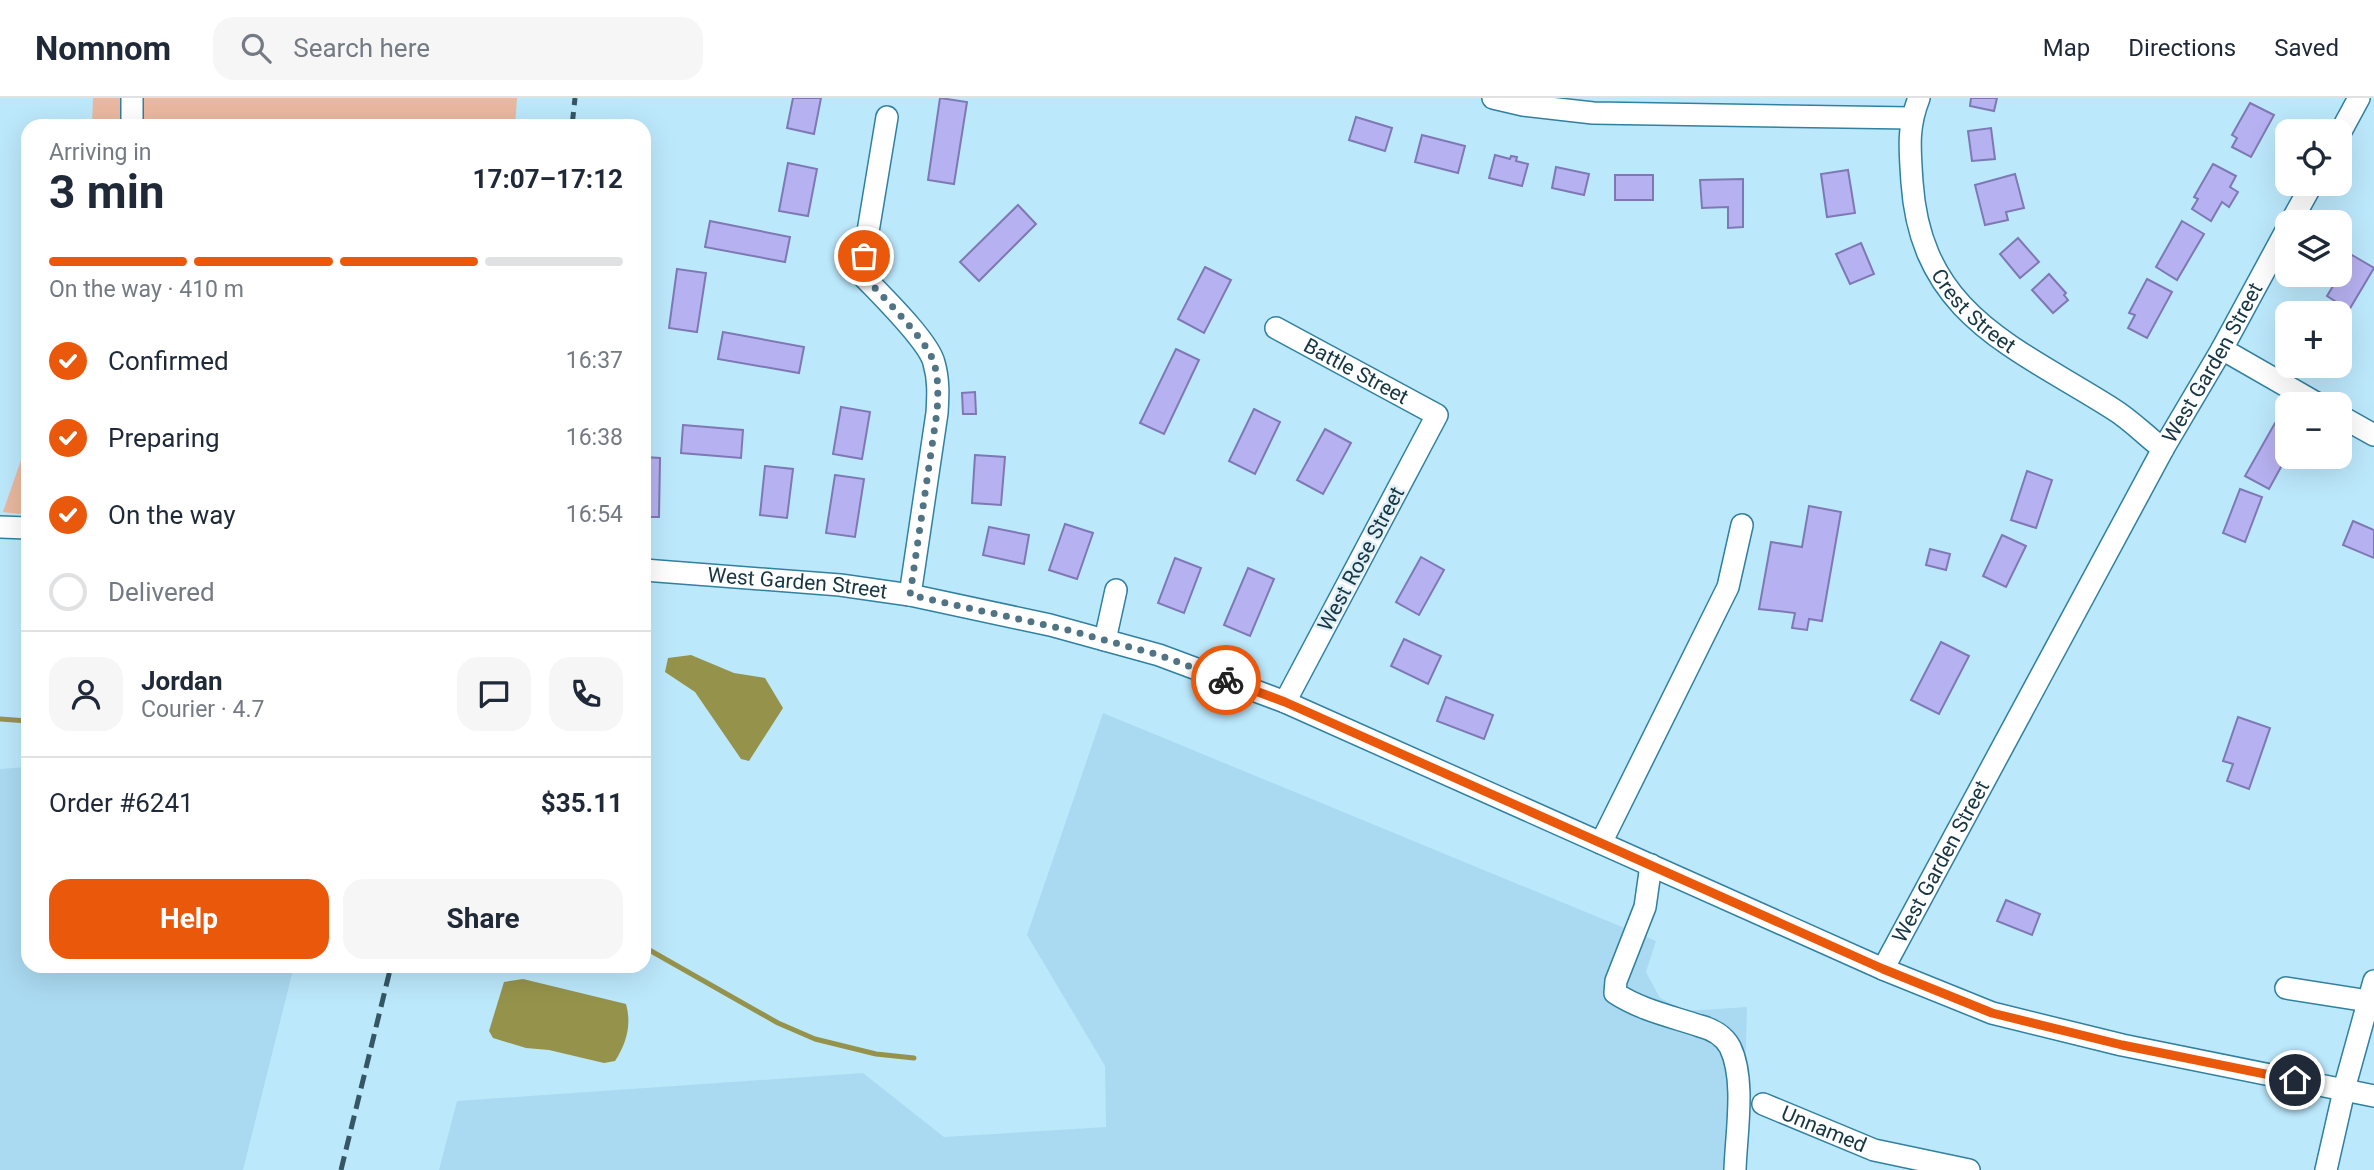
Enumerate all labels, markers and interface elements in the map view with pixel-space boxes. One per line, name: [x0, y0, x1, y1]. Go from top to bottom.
search box: [213, 17, 703, 80]
text: Nomnom: [35, 29, 171, 68]
icon: search: [237, 29, 275, 67]
text: Search here: [293, 33, 430, 63]
text: Map: [2043, 34, 2090, 62]
text: Directions: [2128, 34, 2236, 62]
text: Saved: [2274, 34, 2339, 62]
map controls: [2275, 119, 2352, 469]
button: locate: [2275, 119, 2352, 196]
text: Arriving in: [49, 139, 152, 166]
text: 17:07–17:12: [473, 164, 623, 194]
text: 3 min: [49, 165, 165, 219]
button: layers: [2275, 210, 2352, 287]
pin: [834, 226, 894, 286]
icon: bag: [845, 237, 883, 275]
street label: Crest Street: [1926, 265, 2020, 358]
text: On the way · 410 m: [49, 276, 244, 303]
street label: West Garden Street: [2157, 279, 2268, 447]
button: +: [2275, 301, 2352, 378]
street label: Battle Street: [1300, 333, 1413, 409]
icon: check: [49, 342, 87, 380]
text: Confirmed: [108, 346, 229, 376]
text: 16:37: [566, 347, 623, 374]
button: −: [2275, 392, 2352, 469]
icon: check: [49, 419, 87, 457]
text: Preparing: [108, 423, 220, 453]
text: 16:38: [566, 424, 623, 451]
street label: West Rose Street: [1313, 483, 1409, 635]
icon: check: [49, 496, 87, 534]
text: On the way: [108, 500, 236, 530]
text: 16:54: [566, 501, 623, 528]
street label: West Garden Street: [707, 563, 889, 604]
text: Delivered: [108, 577, 215, 607]
courier: [1191, 645, 1261, 715]
button: person: [49, 657, 123, 731]
button: chat: [457, 657, 531, 731]
button: phone: [549, 657, 623, 731]
icon: bike: [1207, 661, 1245, 699]
text: Jordan: [141, 666, 223, 696]
text: Courier · 4.7: [141, 696, 264, 723]
street label: West Garden Street: [1888, 776, 1994, 947]
text: Order #6241: [49, 788, 194, 818]
text: $35.11: [541, 788, 623, 818]
button: Help: [49, 879, 329, 959]
button: Share: [343, 879, 623, 959]
pin: [2265, 1050, 2325, 1110]
icon: home: [2276, 1061, 2314, 1099]
street label: Unnamed: [1778, 1101, 1870, 1158]

